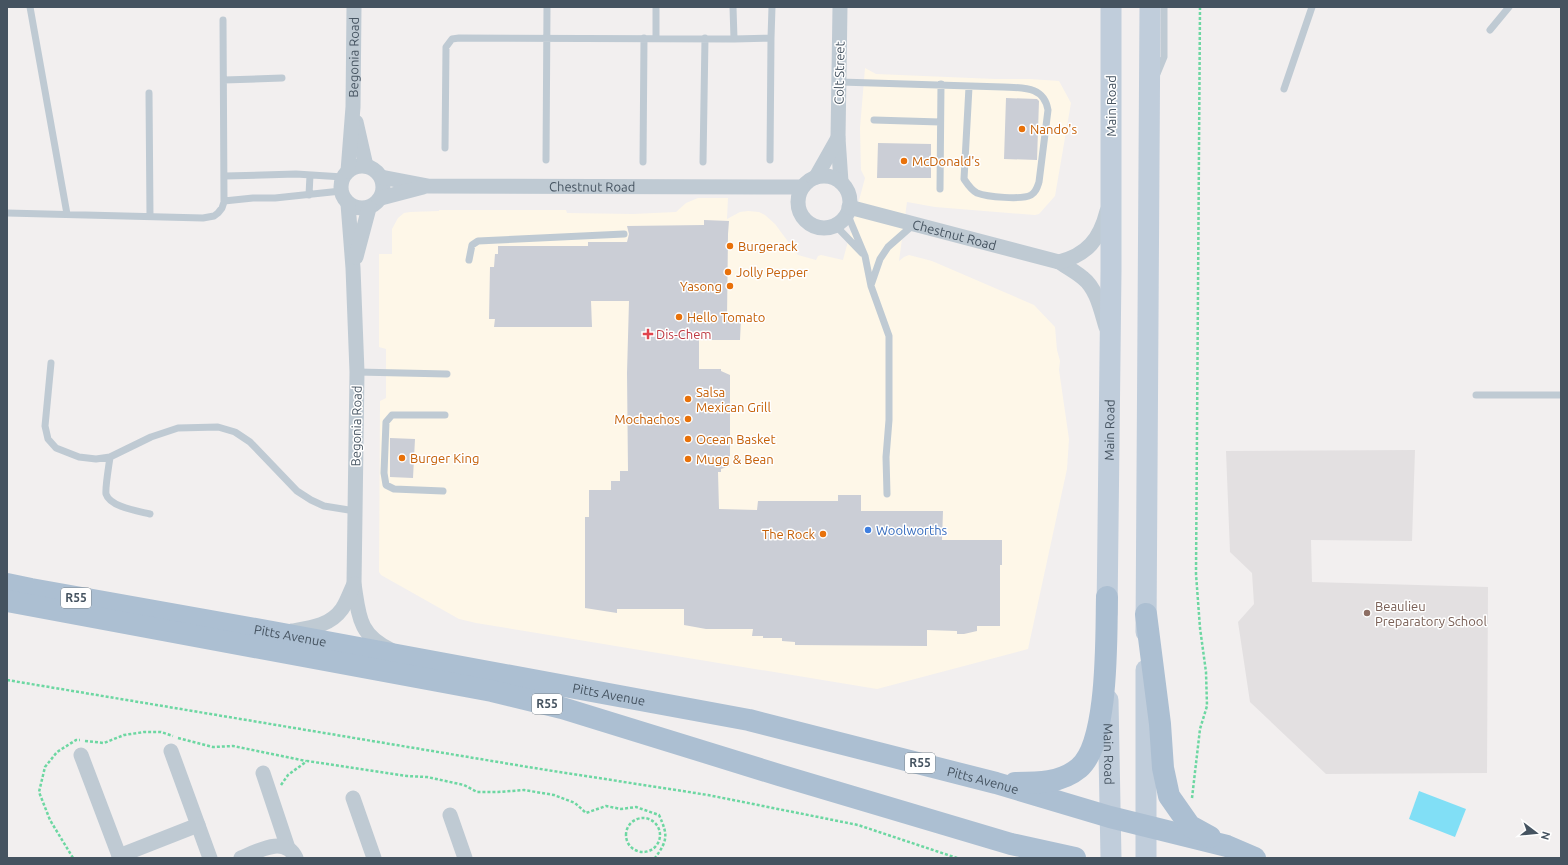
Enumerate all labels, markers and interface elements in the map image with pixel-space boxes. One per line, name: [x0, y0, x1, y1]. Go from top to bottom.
street label: Begonia Road: [346, 17, 361, 98]
street label: Colt Street: [831, 41, 847, 105]
street label: Main Road: [1104, 75, 1118, 137]
place label: Nando's: [1030, 122, 1077, 136]
marker: Nando's: [1017, 124, 1027, 134]
place label: McDonald's: [912, 154, 980, 168]
marker: McDonald's: [899, 156, 909, 166]
street label: Chestnut Road: [549, 179, 635, 194]
street label: Chestnut Road: [911, 217, 998, 252]
place label: Burgerack: [738, 239, 798, 253]
marker: Burgerack: [725, 241, 735, 251]
place label: Jolly Pepper: [736, 265, 808, 279]
marker: Jolly Pepper: [723, 267, 733, 277]
place label: Yasong: [680, 279, 722, 293]
marker: Yasong: [725, 281, 735, 291]
place label: Hello Tomato: [687, 310, 765, 324]
marker: Hello Tomato: [674, 312, 684, 322]
place label: Dis-Chem: [656, 327, 712, 341]
marker: Dis-Chem: [643, 329, 653, 339]
place label: Salsa Mexican Grill: [696, 385, 771, 414]
street label: Begonia Road: [348, 386, 364, 466]
marker: Salsa Mexican Grill: [683, 394, 693, 404]
street label: Main Road: [1102, 399, 1117, 461]
place label: Mochachos: [614, 412, 680, 426]
marker: Mochachos: [683, 414, 693, 424]
place label: Ocean Basket: [696, 432, 776, 446]
marker: Ocean Basket: [683, 434, 693, 444]
place label: Burger King: [410, 451, 479, 465]
place label: Mugg & Bean: [696, 452, 774, 466]
marker: Burger King: [397, 453, 407, 463]
marker: Mugg & Bean: [683, 454, 693, 464]
place label: Woolworths: [876, 523, 948, 537]
marker: Woolworths: [863, 525, 873, 535]
place label: The Rock: [762, 527, 815, 541]
marker: The Rock: [818, 529, 828, 539]
road number: R55: [61, 588, 91, 608]
place label: Beaulieu Preparatory School: [1375, 599, 1487, 628]
marker: Beaulieu Preparatory School: [1362, 608, 1372, 618]
street label: Pitts Avenue: [253, 622, 328, 649]
street label: Pitts Avenue: [572, 681, 646, 708]
road number: R55: [532, 694, 562, 714]
street label: Main Road: [1101, 723, 1117, 785]
road number: R55: [905, 753, 935, 773]
street label: Pitts Avenue: [946, 764, 1021, 796]
north arrow: [1516, 813, 1556, 853]
text: N: [1539, 830, 1553, 841]

